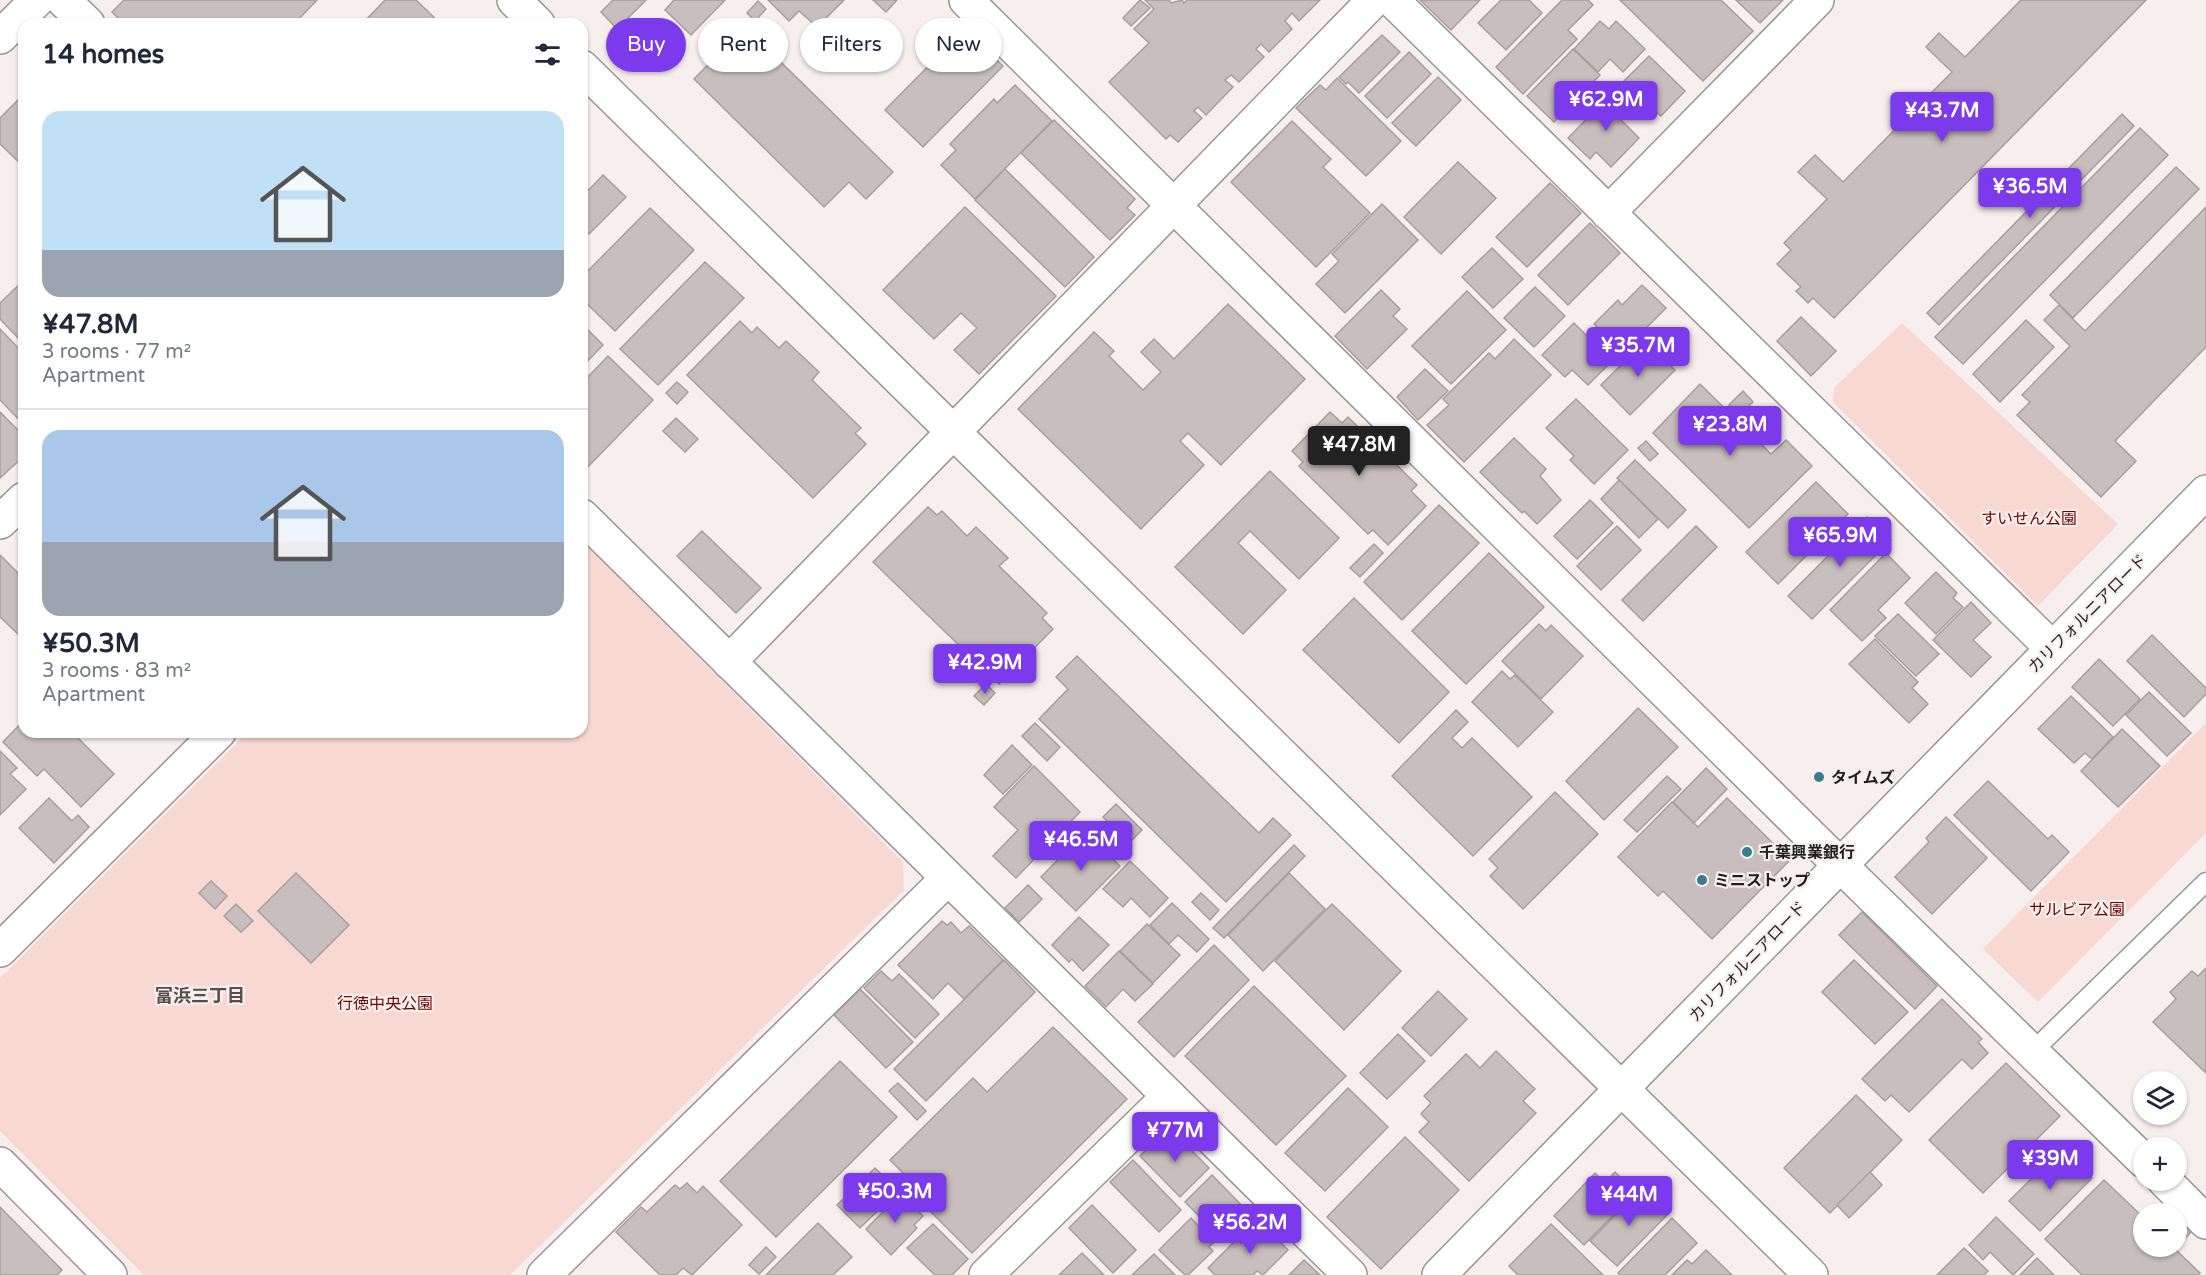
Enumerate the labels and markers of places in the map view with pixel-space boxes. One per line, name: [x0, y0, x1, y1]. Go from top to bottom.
pin: ¥62.9M: [1557, 81, 1655, 132]
pin: ¥43.7M: [1893, 92, 1991, 143]
pin: ¥36.5M: [1981, 168, 2079, 219]
pin: ¥35.7M: [1589, 327, 1687, 378]
pin: ¥23.8M: [1681, 406, 1779, 457]
pin: ¥47.8M: [1310, 426, 1408, 477]
pin: ¥65.9M: [1791, 517, 1889, 568]
pin: ¥42.9M: [936, 644, 1034, 695]
place label: タイムズ: [1831, 768, 1895, 788]
marker: タイムズ: [1812, 770, 1826, 784]
pin: ¥46.5M: [1032, 821, 1130, 872]
place label: 千葉興業銀行: [1759, 843, 1855, 863]
marker: 千葉興業銀行: [1740, 845, 1754, 859]
place label: ミニストップ: [1714, 871, 1810, 891]
marker: ミニストップ: [1695, 873, 1709, 887]
pin: ¥77M: [1139, 1112, 1211, 1163]
pin: ¥39M: [2014, 1140, 2086, 1191]
pin: ¥50.3M: [846, 1173, 944, 1224]
pin: ¥44M: [1593, 1176, 1665, 1227]
pin: ¥56.2M: [1201, 1204, 1299, 1255]

